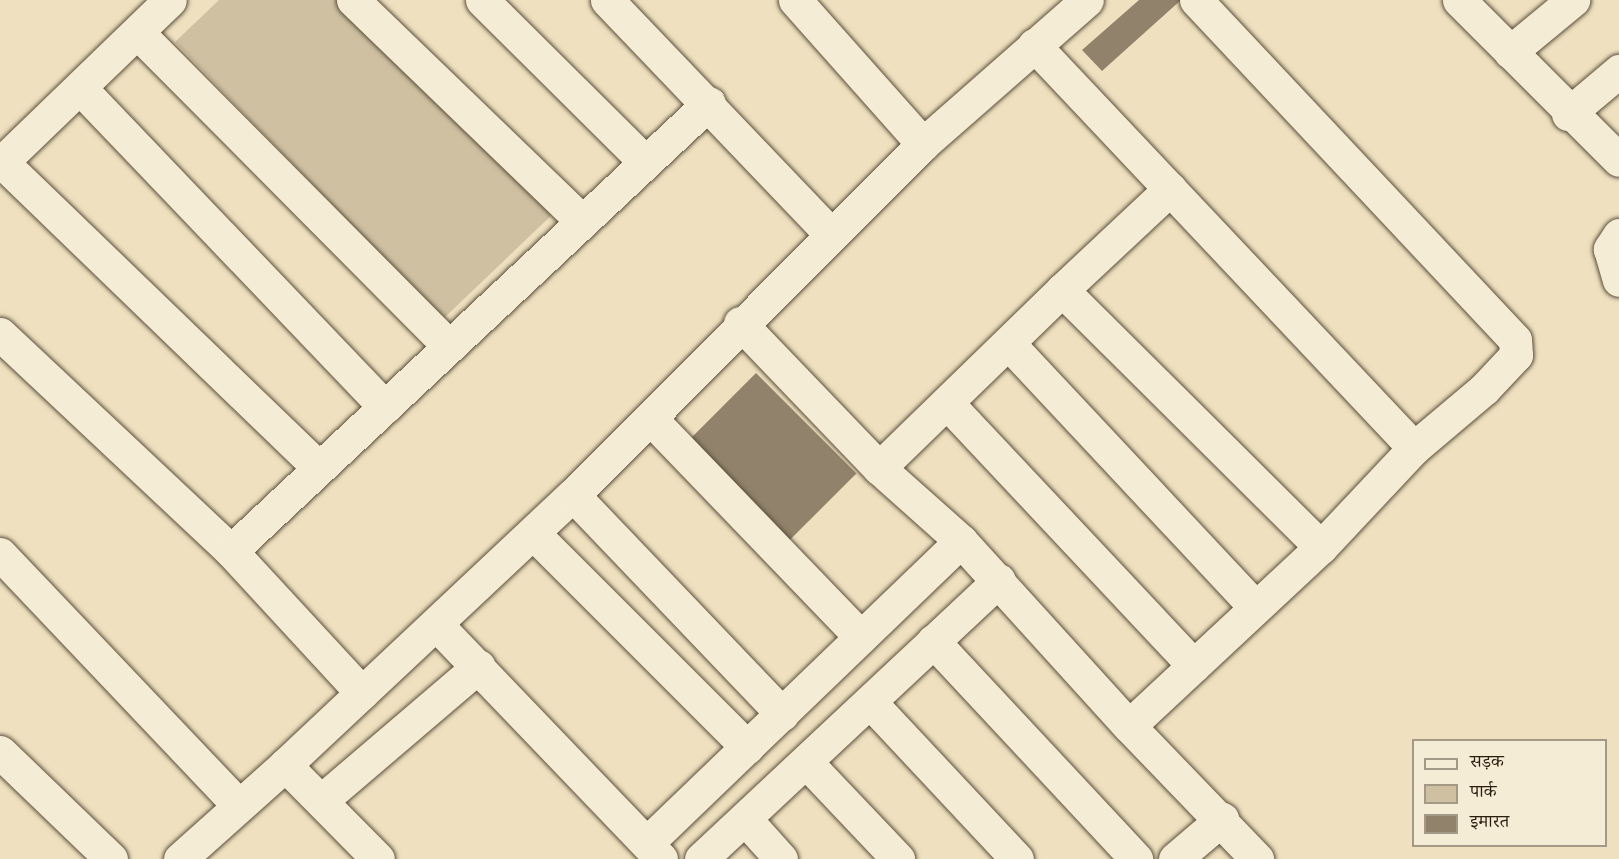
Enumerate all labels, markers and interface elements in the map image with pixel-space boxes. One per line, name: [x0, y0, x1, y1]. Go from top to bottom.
legend: [1412, 739, 1607, 847]
text: सड़क: [1470, 750, 1504, 776]
text: पार्क: [1470, 780, 1497, 806]
text: इमारत: [1470, 810, 1509, 836]

